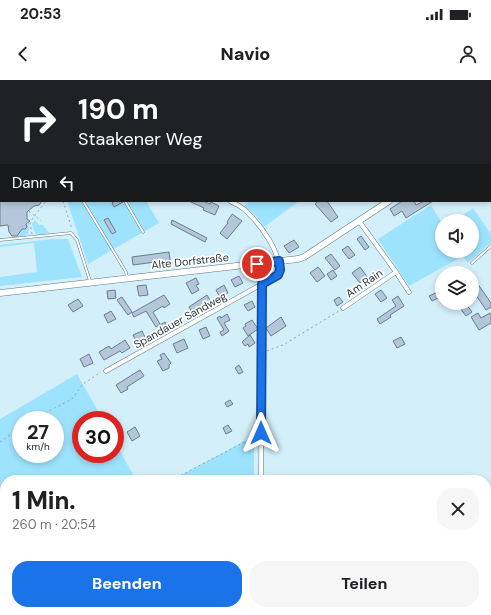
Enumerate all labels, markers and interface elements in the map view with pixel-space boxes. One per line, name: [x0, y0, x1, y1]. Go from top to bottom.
text: 20:53: [20, 4, 61, 24]
text: Navio: [221, 42, 270, 66]
icon: back: [12, 43, 34, 65]
icon: person: [457, 43, 479, 65]
text: 190 m: [78, 91, 159, 128]
icon: right: [12, 96, 64, 148]
text: Staakener Weg: [78, 127, 202, 151]
icon: left: [56, 172, 78, 194]
text: Dann: [12, 173, 48, 193]
map controls: [435, 214, 479, 310]
button: sound: [435, 214, 479, 258]
pin: [240, 247, 274, 281]
street label: Alte Dorfstraße: [151, 250, 229, 272]
icon: arrive: [246, 253, 268, 275]
street label: Am Rain: [343, 266, 385, 300]
button: layers: [435, 266, 479, 310]
street label: Spandauer Sandweg: [131, 289, 229, 351]
speed limit sign: 30: [72, 411, 124, 463]
position arrow: [240, 412, 282, 454]
text: 27: [27, 419, 49, 445]
text: km/h: [26, 440, 50, 453]
text: 1 Min.: [12, 485, 76, 516]
button: close: [437, 488, 479, 530]
text: 260 m · 20:54: [12, 516, 96, 533]
button: Beenden: [12, 561, 242, 607]
button: Teilen: [250, 561, 479, 607]

